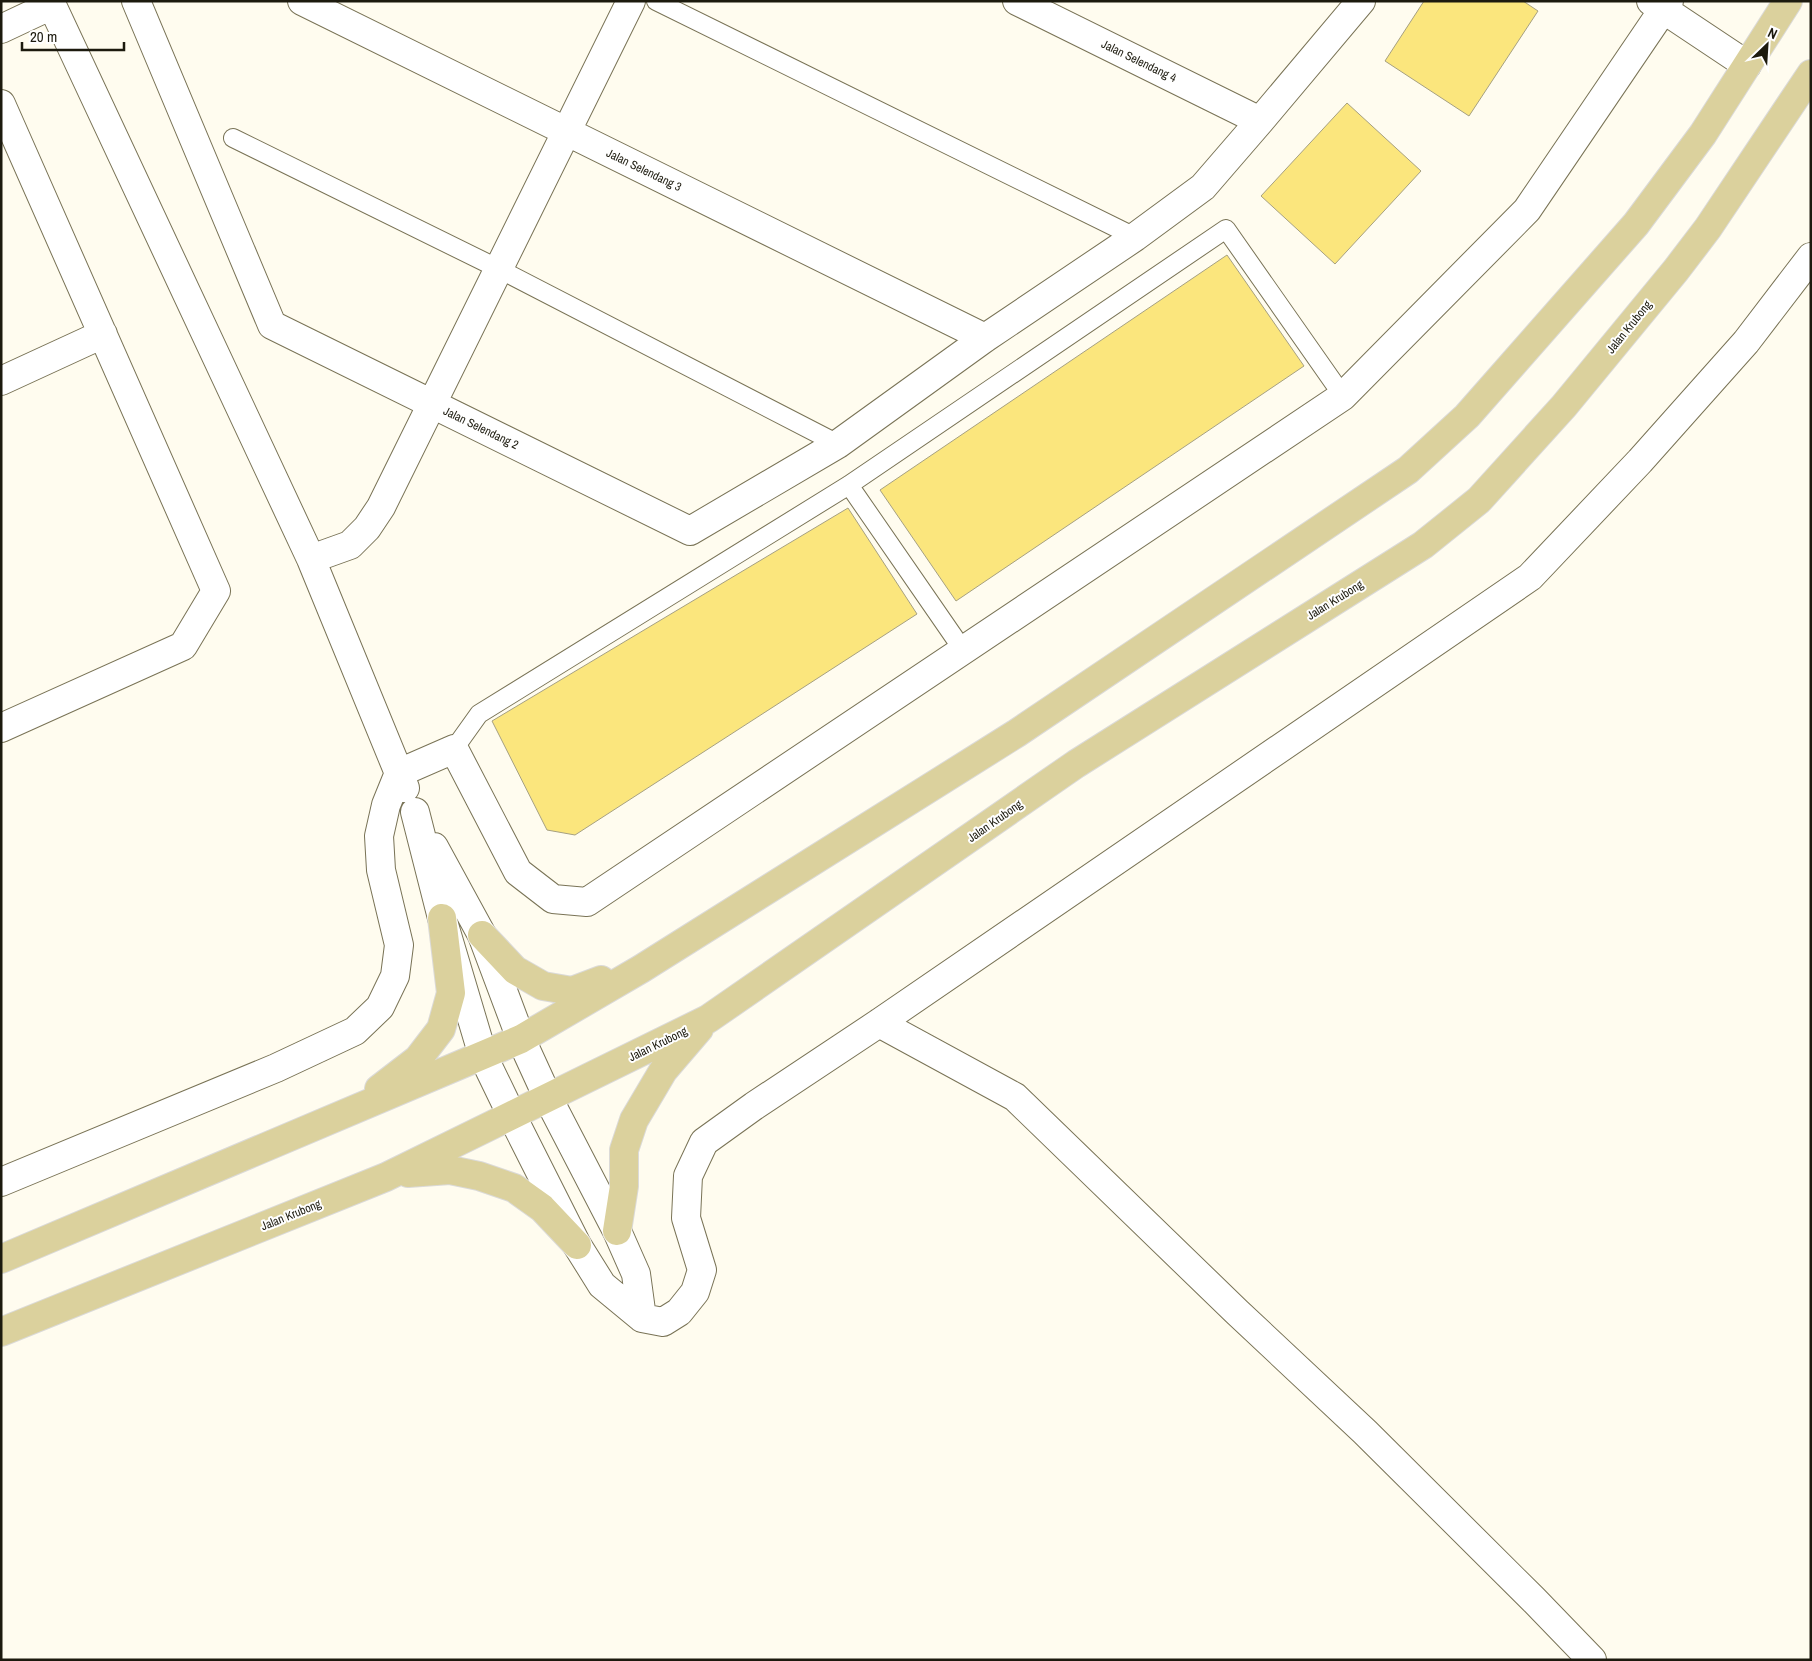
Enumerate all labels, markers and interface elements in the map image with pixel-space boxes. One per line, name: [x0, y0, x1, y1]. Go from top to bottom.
scale bar: [22, 20, 125, 52]
north arrow: [1742, 20, 1792, 70]
text: N: [1765, 23, 1780, 43]
text: 20 m: [30, 26, 57, 47]
street label: Jalan Selendang 4: [1099, 36, 1180, 86]
street label: Jalan Selendang 3: [604, 145, 684, 195]
street label: Jalan Krubong: [1603, 297, 1656, 357]
street label: Jalan Selendang 2: [441, 403, 521, 453]
street label: Jalan Krubong: [1304, 576, 1367, 624]
street label: Jalan Krubong: [964, 796, 1026, 846]
street label: Jalan Krubong: [626, 1023, 690, 1065]
street label: Jalan Krubong: [259, 1196, 324, 1234]

